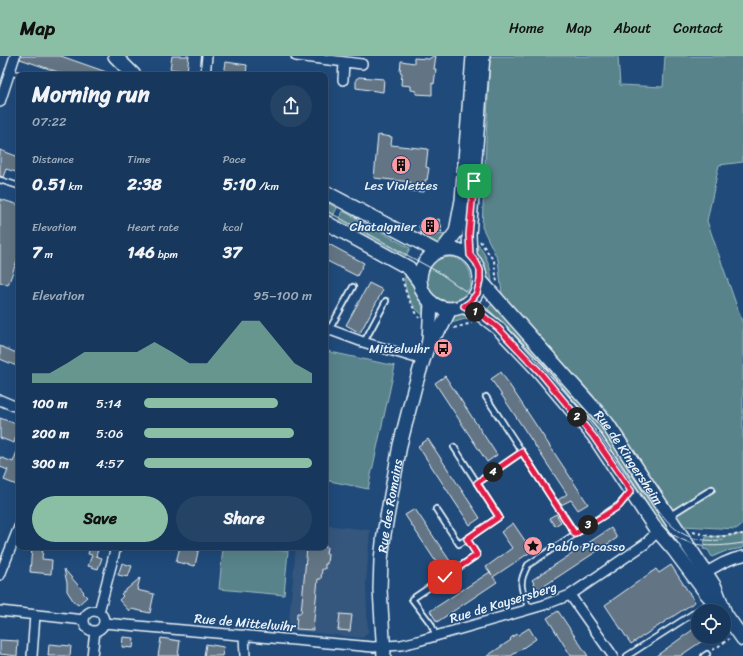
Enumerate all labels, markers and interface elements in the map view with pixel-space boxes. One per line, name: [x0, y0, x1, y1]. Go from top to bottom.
text: Map: [20, 12, 55, 45]
text: Home: [509, 16, 544, 41]
text: Map: [566, 16, 592, 41]
text: About: [614, 16, 651, 41]
text: Contact: [673, 16, 723, 41]
text: Morning run: [32, 75, 150, 114]
button: share: [270, 85, 312, 127]
text: 07:22: [32, 110, 67, 133]
text: Distance: [32, 150, 74, 169]
text: Time: [127, 150, 151, 169]
text: Pace: [223, 150, 246, 169]
building icon: Les Violettes: [390, 154, 412, 176]
pin: [457, 164, 491, 198]
text: 0.51: [32, 169, 66, 199]
text: 2:38: [127, 169, 162, 199]
text: 5:10: [223, 169, 256, 199]
icon: arrive: [463, 170, 485, 192]
place label: Les Violettes: [365, 174, 438, 197]
text: km: [66, 177, 83, 196]
text: /km: [256, 177, 279, 196]
place label: Chataignier: [350, 215, 417, 238]
building icon: Chataignier: [419, 215, 441, 237]
text: Elevation: [32, 218, 77, 237]
text: Heart rate: [127, 218, 179, 237]
text: kcal: [223, 218, 243, 237]
text: 7: [32, 237, 42, 267]
text: 146: [127, 237, 155, 267]
text: 37: [223, 237, 242, 267]
text: m: [42, 245, 53, 264]
text: bpm: [155, 245, 178, 264]
text: Elevation: [32, 284, 85, 307]
text: 95–100 m: [253, 284, 312, 307]
pin: 1: [465, 302, 485, 322]
text: 1: [473, 302, 477, 321]
place label: Mittelwihr: [369, 337, 430, 360]
bus stop icon: Mittelwihr: [432, 337, 454, 359]
text: 100 m: [32, 392, 67, 415]
text: 5:14: [96, 392, 122, 415]
street label: Rue de Kingersheim: [588, 405, 669, 510]
pin: 2: [567, 407, 587, 427]
text: 2: [574, 407, 580, 426]
text: 200 m: [32, 422, 69, 445]
text: 5:06: [96, 422, 123, 445]
text: 300 m: [32, 452, 69, 475]
text: 4:57: [96, 452, 123, 475]
street label: Rue des Romains: [371, 457, 409, 554]
pin: 4: [483, 462, 503, 482]
text: 4: [490, 462, 496, 481]
button: Save: [32, 496, 168, 542]
button: Share: [176, 496, 312, 542]
pin: 3: [578, 515, 598, 535]
text: 3: [585, 515, 591, 534]
place icon: Pablo Picasso: [522, 535, 544, 557]
place label: Pablo Picasso: [547, 535, 625, 558]
pin: [428, 560, 462, 594]
icon: check: [434, 566, 456, 588]
street label: Rue de Kaysersberg: [447, 575, 560, 630]
map controls: [691, 604, 731, 644]
button: locate: [691, 604, 731, 644]
street label: Rue de Mittelwihr: [193, 607, 297, 638]

